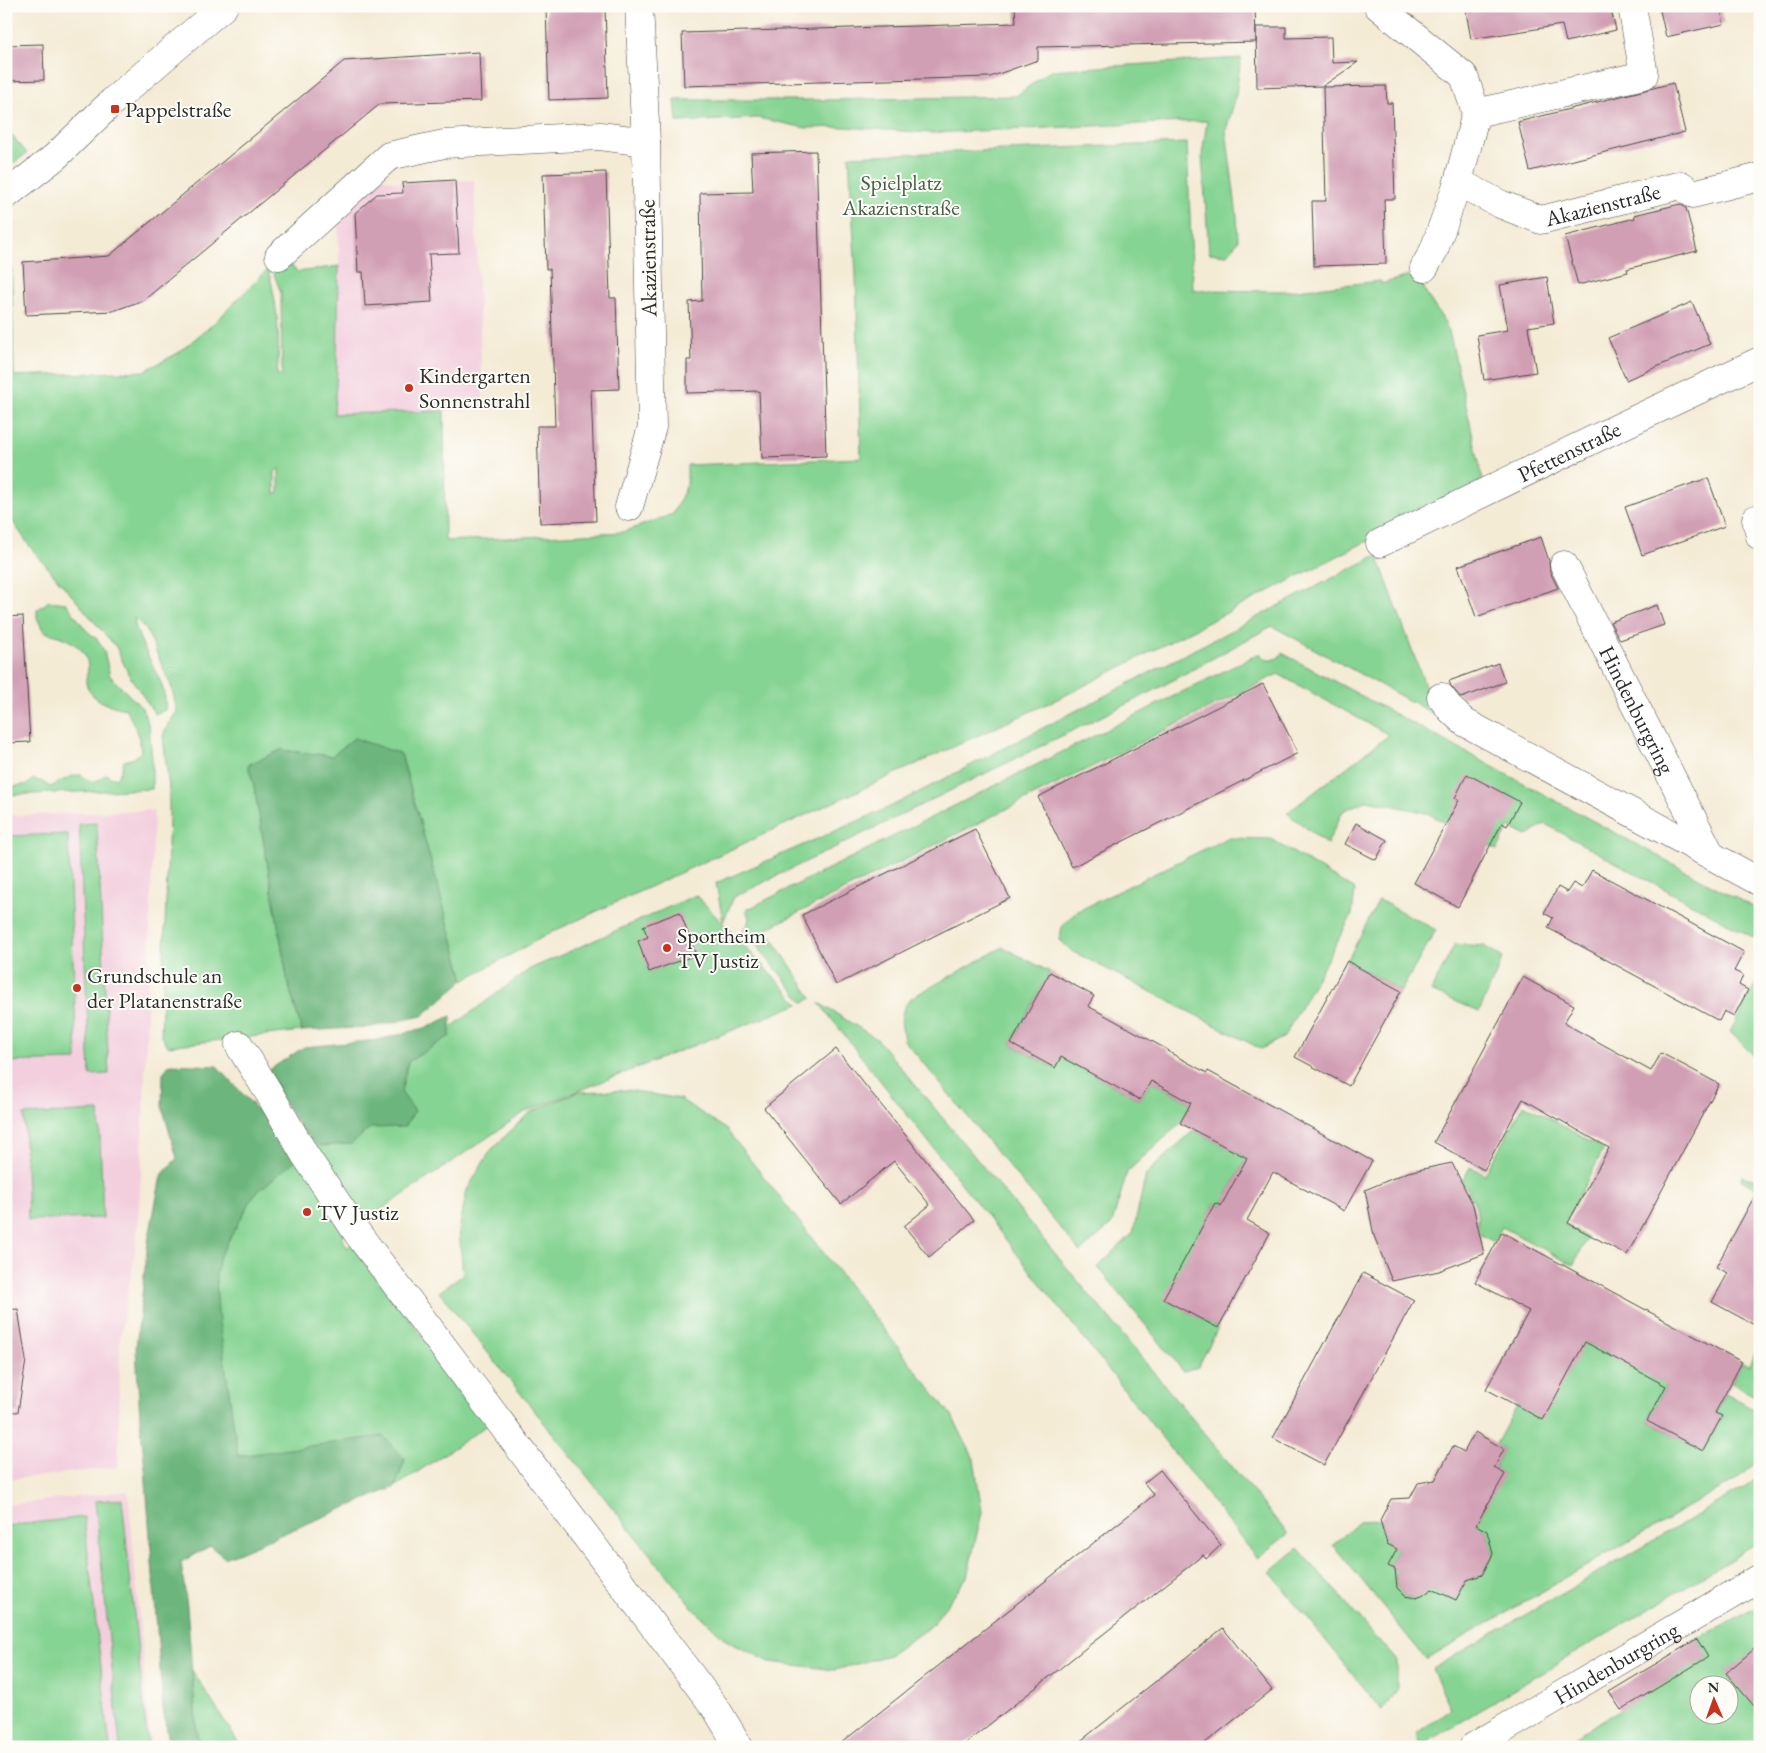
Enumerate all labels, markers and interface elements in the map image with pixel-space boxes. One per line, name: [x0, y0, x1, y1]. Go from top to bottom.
place label: Pappelstraße: [125, 95, 232, 124]
marker: Pappelstraße: [109, 103, 121, 115]
park label: Spielplatz Akazienstraße: [841, 168, 960, 222]
street label: Akazienstraße: [1541, 176, 1664, 233]
street label: Akazienstraße: [632, 199, 664, 318]
place label: Kindergarten Sonnenstrahl: [419, 361, 531, 415]
marker: Kindergarten Sonnenstrahl: [403, 382, 415, 394]
street label: Pfettenstraße: [1513, 414, 1625, 489]
street label: Hindenburgring: [1593, 640, 1682, 779]
place label: Sportheim TV Justiz: [677, 921, 766, 975]
marker: Sportheim TV Justiz: [661, 942, 673, 954]
place label: Grundschule an der Platanenstraße: [87, 961, 242, 1015]
marker: Grundschule an der Platanenstraße: [71, 982, 83, 994]
place label: TV Justiz: [317, 1198, 399, 1227]
marker: TV Justiz: [301, 1206, 313, 1218]
street label: Hindenburgring: [1548, 1615, 1684, 1711]
north arrow: [1688, 1676, 1738, 1726]
text: N: [1708, 1678, 1720, 1696]

